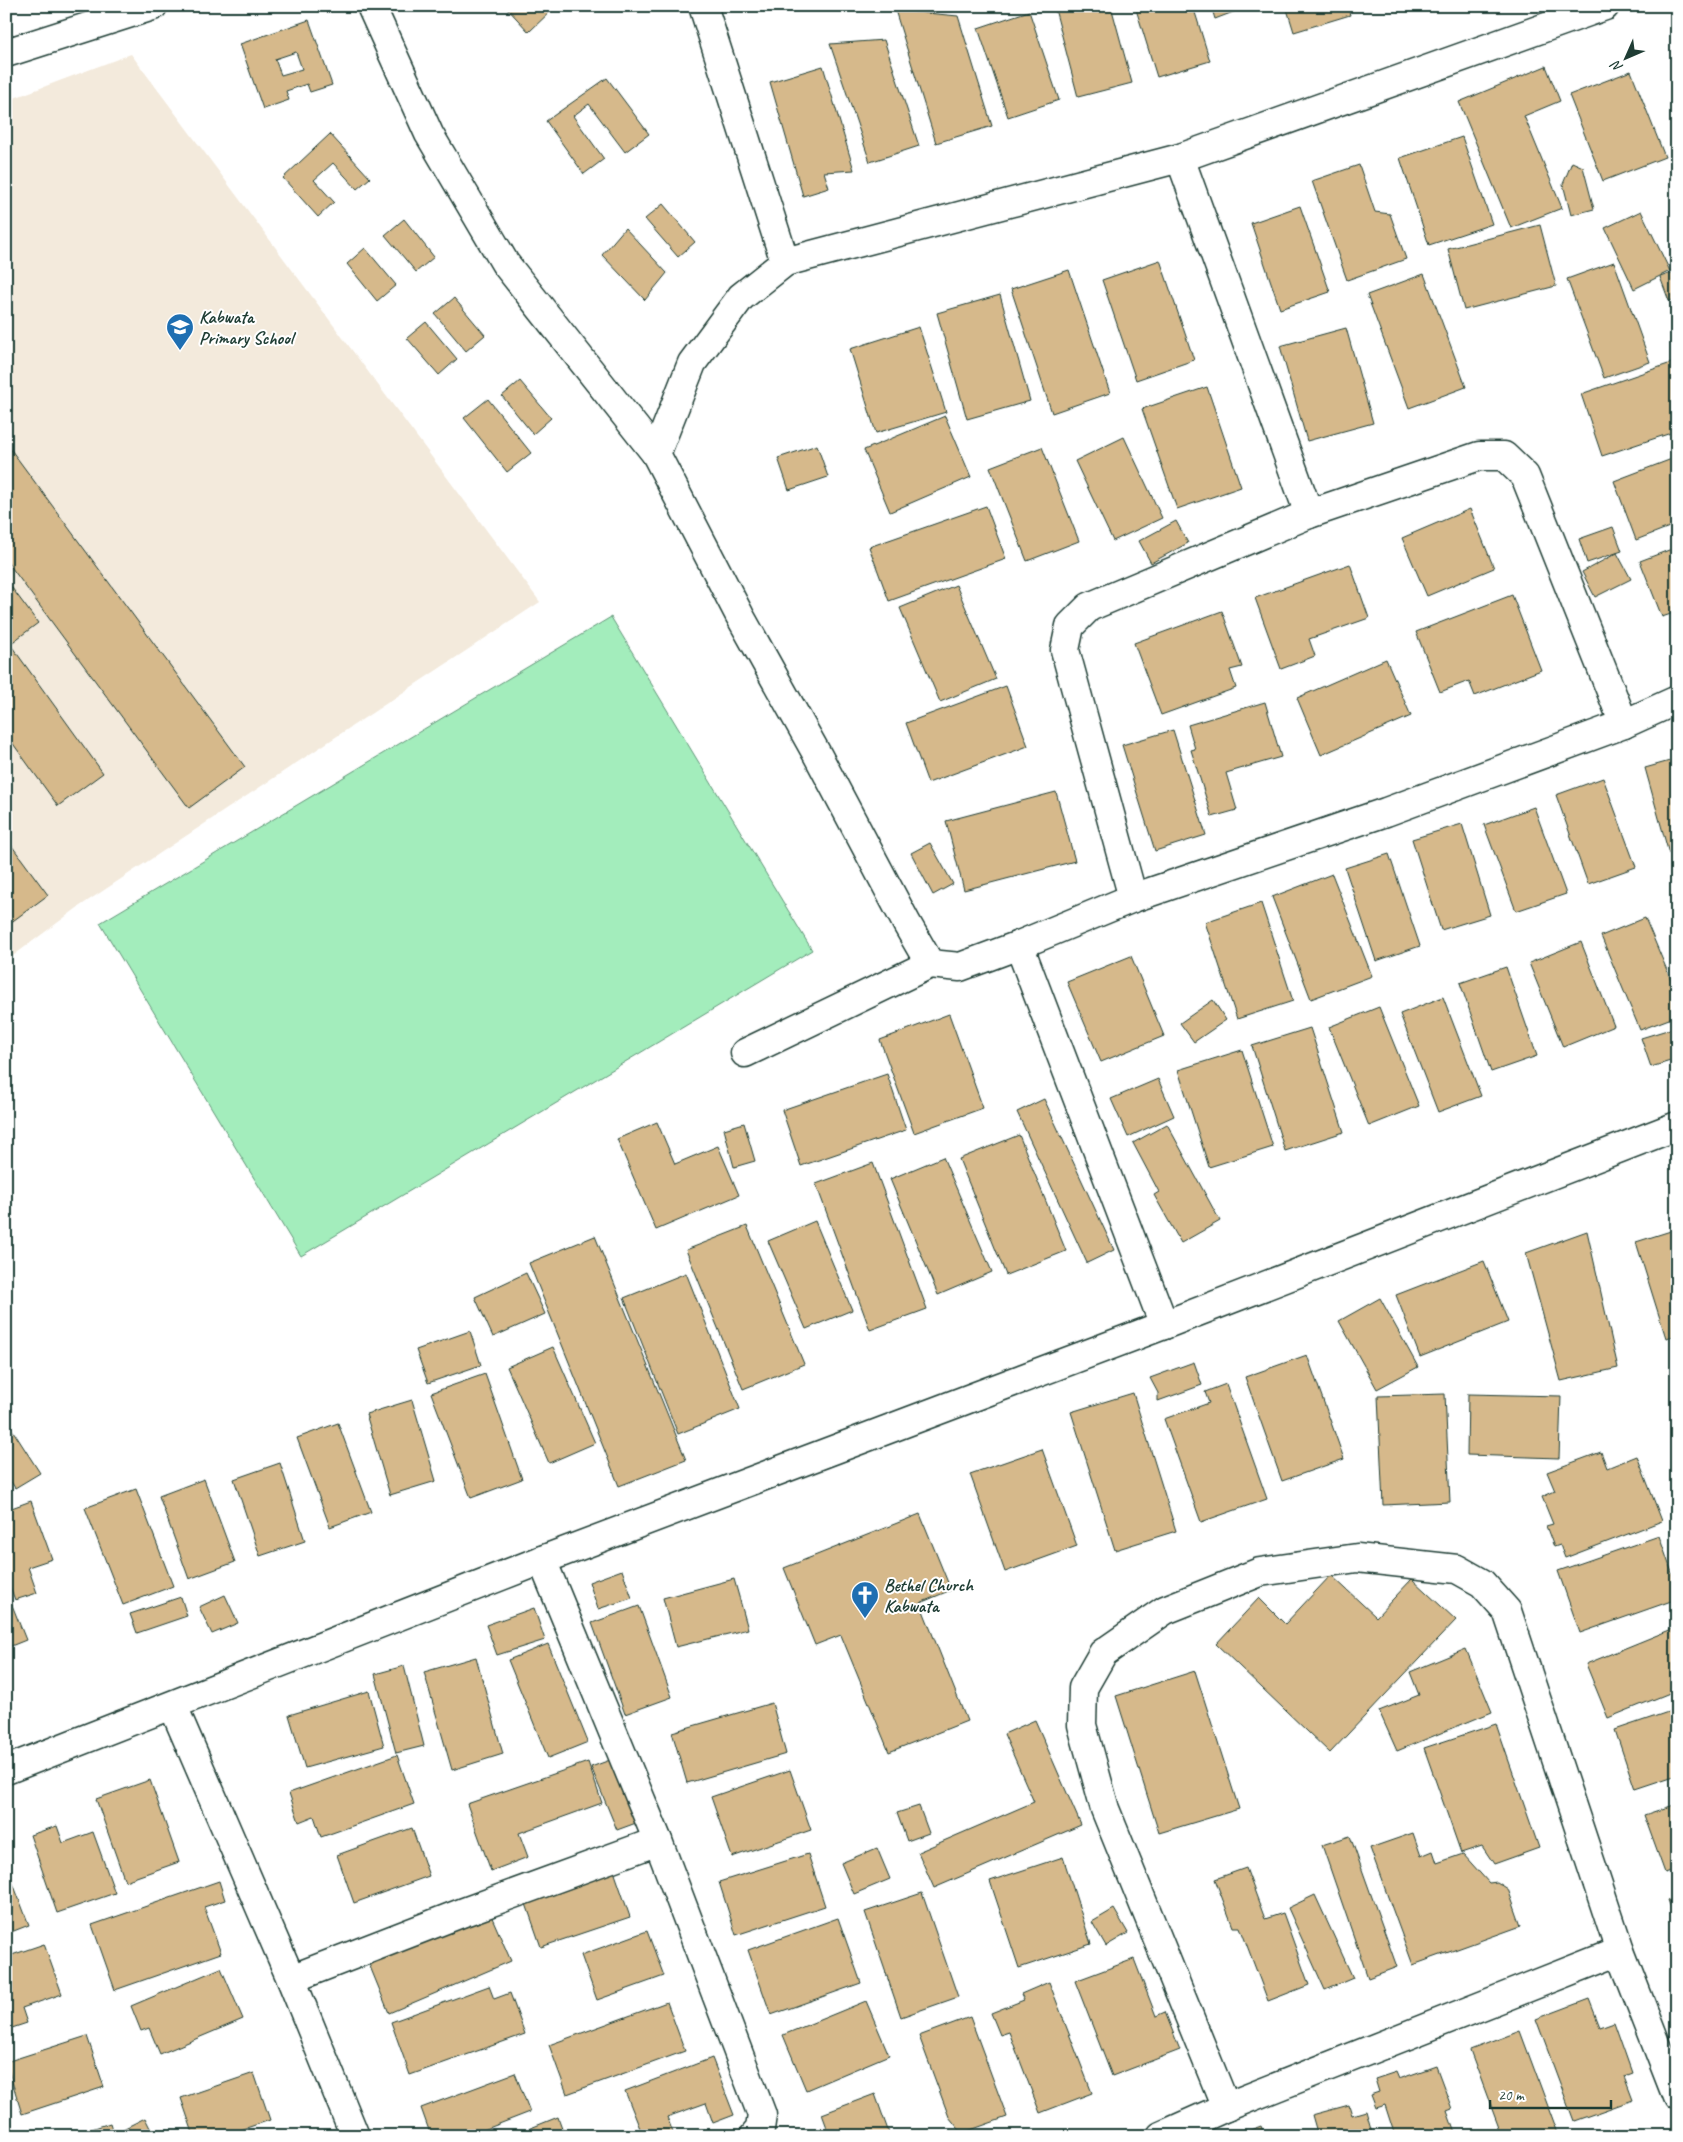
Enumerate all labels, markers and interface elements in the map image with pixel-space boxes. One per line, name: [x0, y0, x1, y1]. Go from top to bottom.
north arrow: [1600, 32, 1650, 82]
text: N: [1606, 56, 1626, 76]
place label: Kabwata Primary School: [199, 306, 297, 349]
school or university icon: Kabwata Primary School: [165, 312, 195, 351]
place label: Bethel Church Kabwata: [884, 1574, 974, 1617]
church icon: Bethel Church Kabwata: [850, 1580, 880, 1619]
scale bar: [1490, 2077, 1612, 2109]
text: 20 m: [1498, 2086, 1525, 2105]

